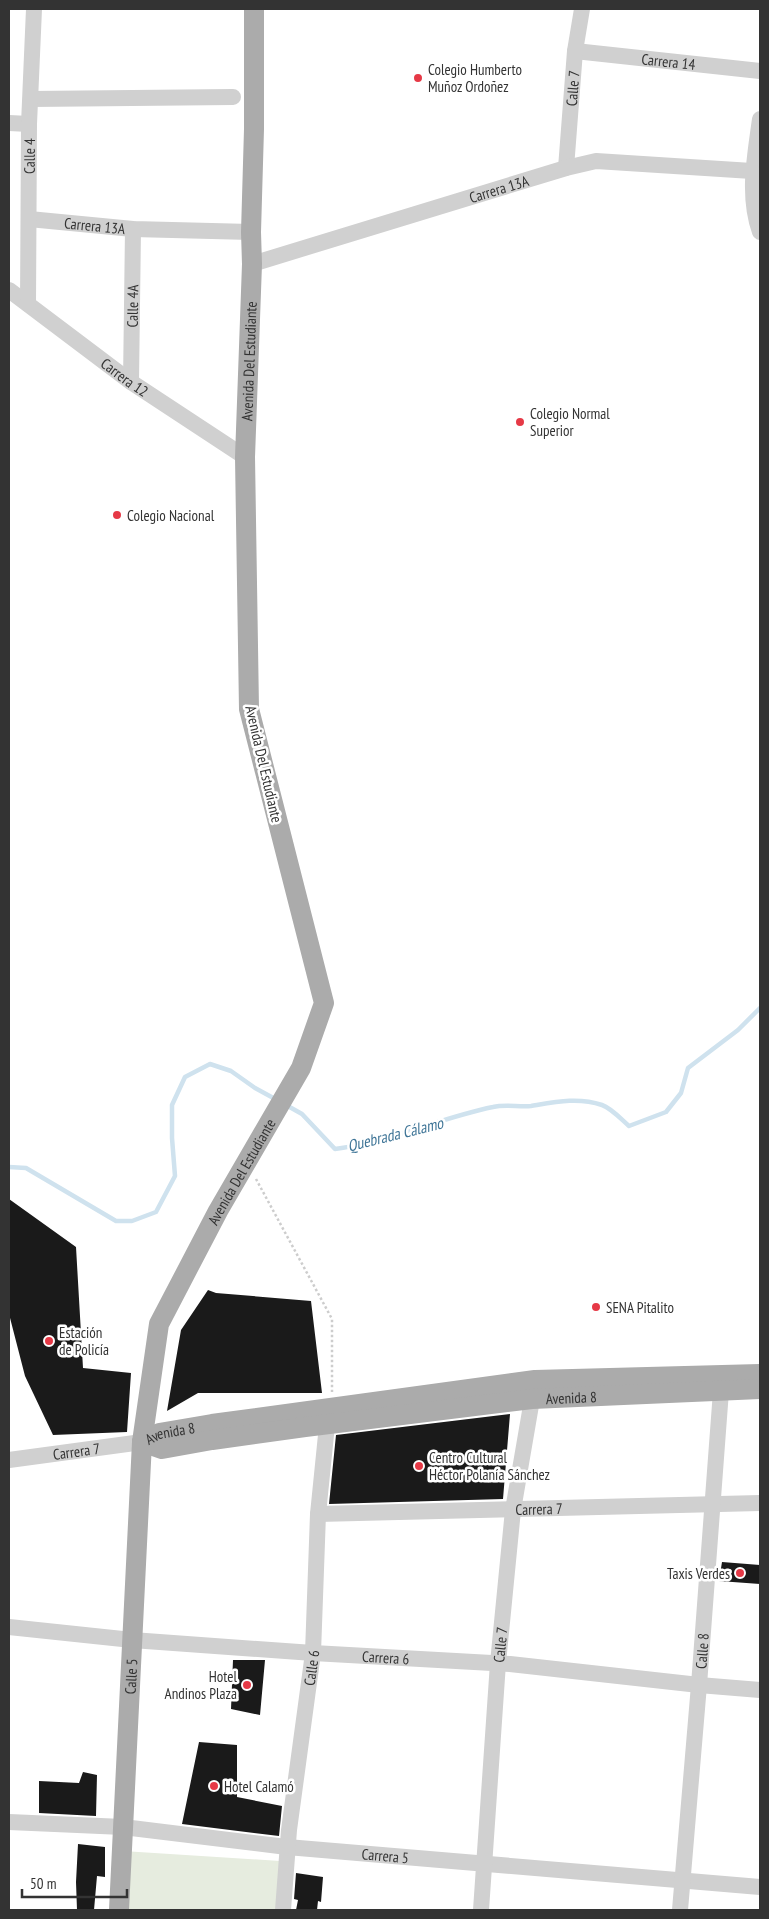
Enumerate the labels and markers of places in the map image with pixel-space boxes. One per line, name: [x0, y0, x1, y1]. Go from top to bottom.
place label: Colegio Humberto Muñoz Ordoñez: [428, 60, 522, 96]
marker: Colegio Humberto Muñoz Ordoñez: [412, 72, 424, 84]
place label: Colegio Normal Superior: [530, 404, 610, 440]
marker: Colegio Normal Superior: [514, 416, 526, 428]
place label: Colegio Nacional: [127, 506, 215, 525]
marker: Colegio Nacional: [111, 509, 123, 521]
place label: SENA Pitalito: [606, 1298, 674, 1317]
marker: SENA Pitalito: [590, 1301, 602, 1313]
place label: Estación de Policía: [59, 1323, 109, 1359]
marker: Estación de Policía: [43, 1335, 55, 1347]
place label: Centro Cultural Héctor Polanía Sánchez: [429, 1448, 550, 1484]
marker: Centro Cultural Héctor Polanía Sánchez: [413, 1460, 425, 1472]
place label: Taxis Verdes: [667, 1564, 730, 1583]
marker: Taxis Verdes: [734, 1567, 746, 1579]
place label: Hotel Andinos Plaza: [165, 1667, 238, 1703]
marker: Hotel Andinos Plaza: [241, 1679, 253, 1691]
place label: Hotel Calamó: [224, 1777, 294, 1796]
marker: Hotel Calamó: [208, 1780, 220, 1792]

